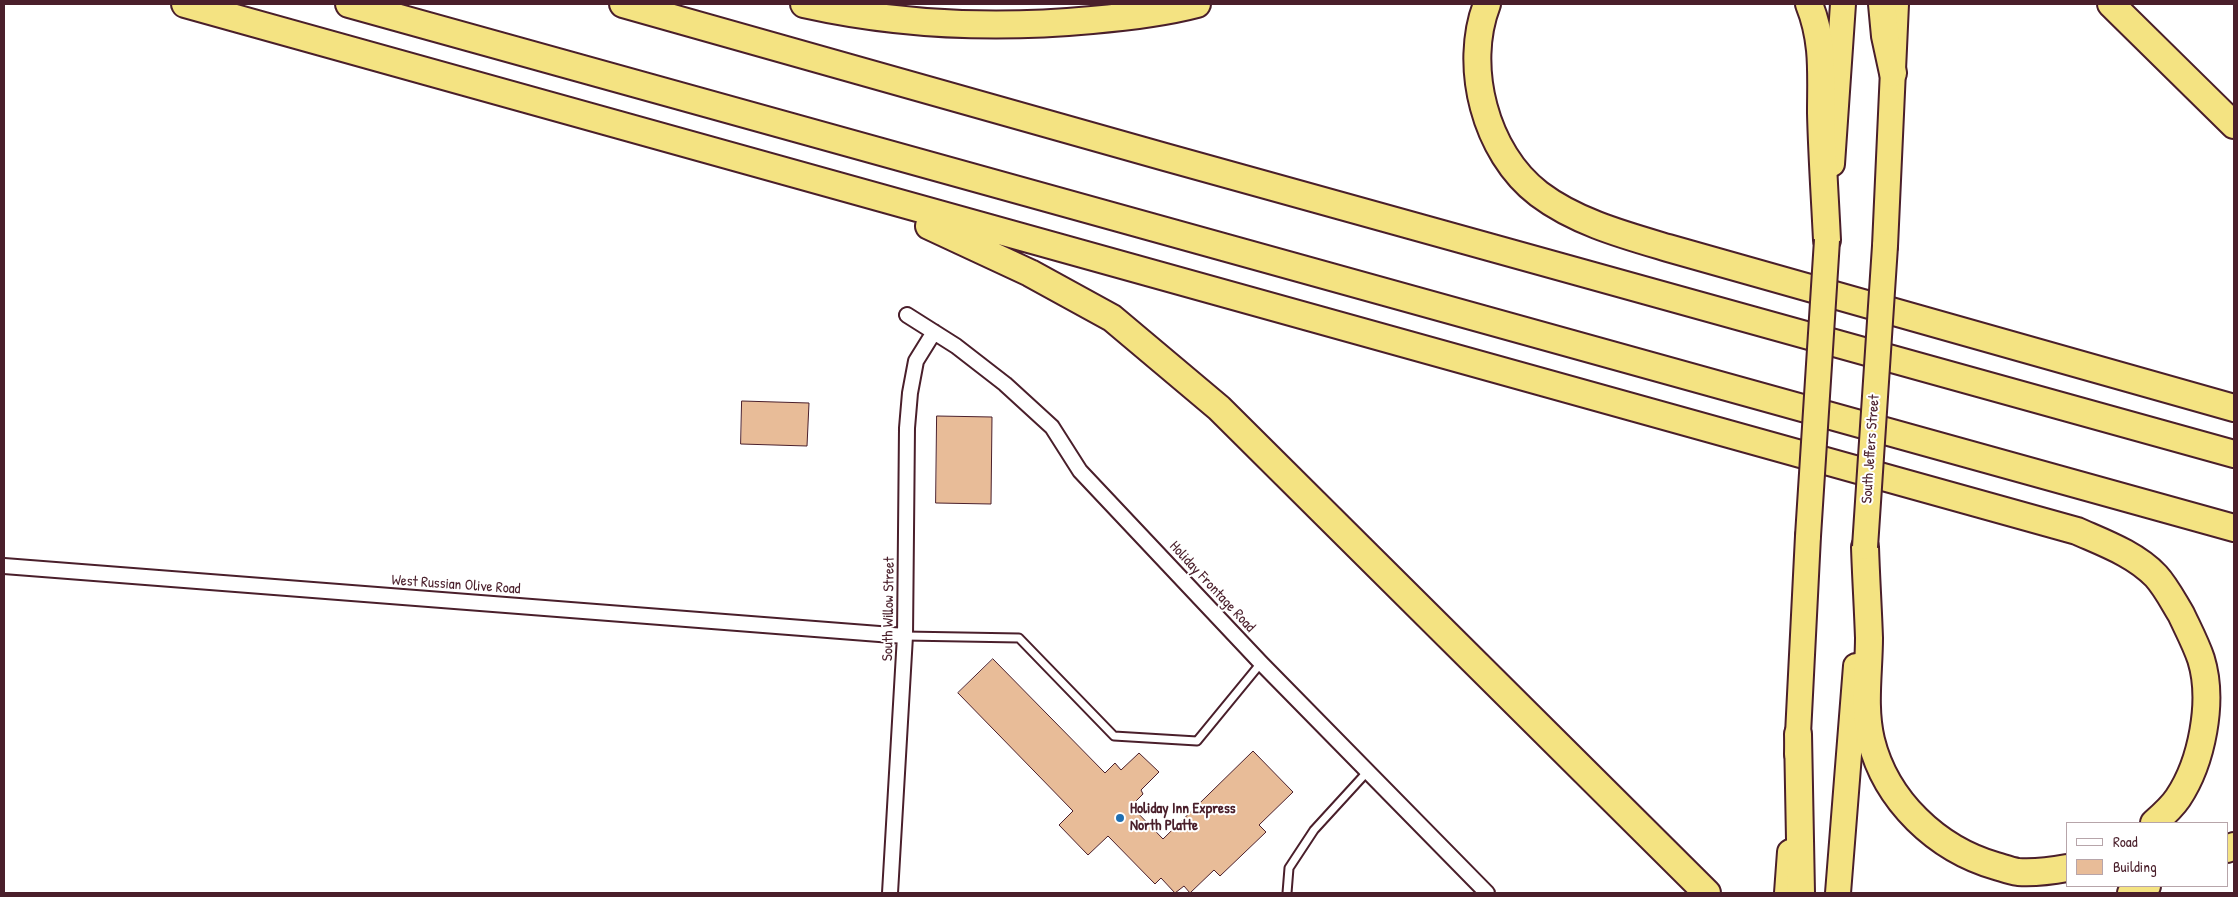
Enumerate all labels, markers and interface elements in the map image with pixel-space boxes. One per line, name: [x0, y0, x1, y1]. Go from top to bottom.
street label: South Jeffers Street: [1858, 394, 1884, 504]
street label: Holiday Frontage Road: [1165, 538, 1259, 636]
street label: South Willow Street: [879, 557, 899, 661]
street label: West Russian Olive Road: [391, 572, 521, 598]
place label: Holiday Inn Express North Platte: [1130, 800, 1236, 835]
marker: Holiday Inn Express North Platte: [1114, 812, 1126, 824]
legend: [2066, 822, 2228, 887]
text: Road: [2113, 831, 2138, 852]
text: Building: [2113, 856, 2157, 877]

